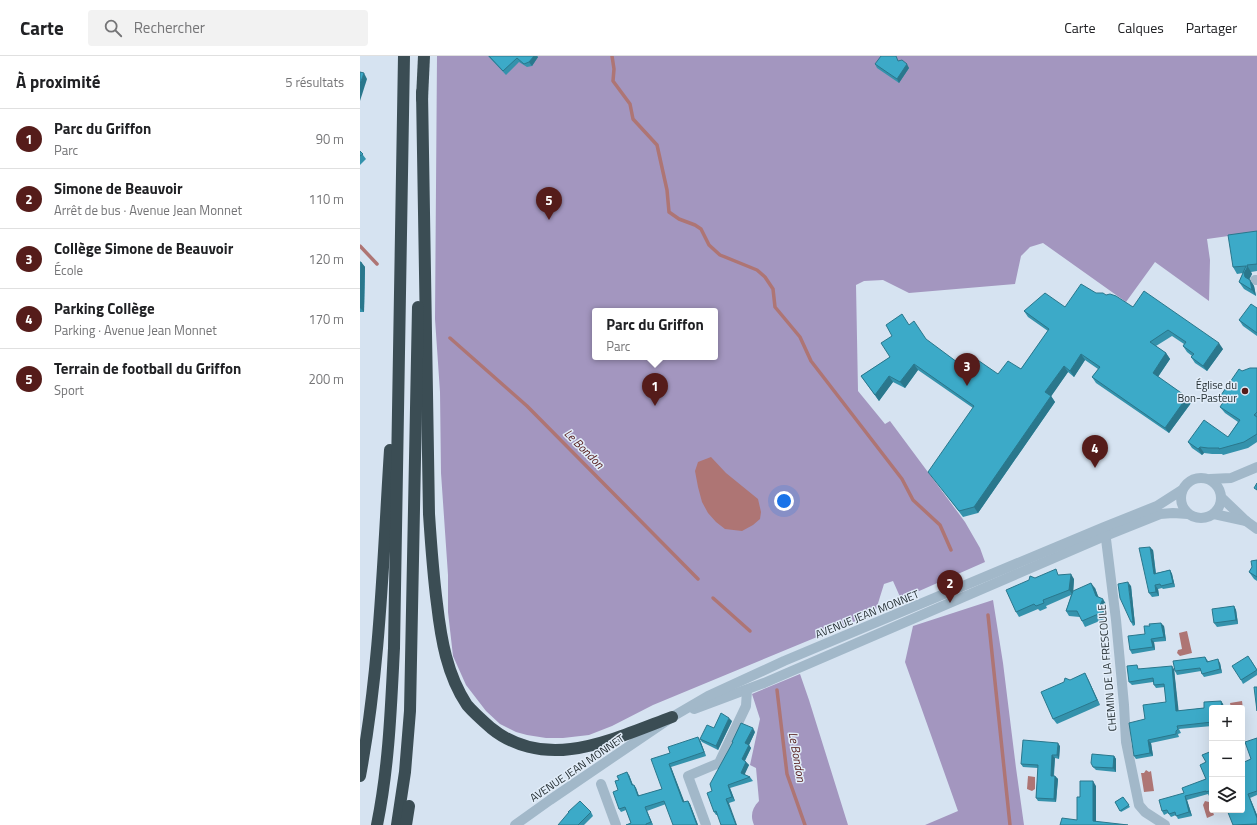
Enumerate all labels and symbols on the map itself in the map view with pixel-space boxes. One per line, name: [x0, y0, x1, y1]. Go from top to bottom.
pin: 5: [536, 187, 562, 220]
pin: 3: [954, 353, 980, 386]
pin: 1: [642, 373, 668, 406]
place label: Église du Bon-Pasteur: [1178, 377, 1237, 406]
marker: Église du Bon-Pasteur: [1240, 386, 1250, 396]
water label: Le Bondon: [560, 424, 609, 474]
pin: 4: [1082, 435, 1108, 468]
your location: [774, 491, 794, 511]
pin: 2: [937, 570, 963, 603]
street label: AVENUE JEAN MONNET: [813, 586, 922, 642]
street label: CHEMIN DE LA FRESCOULE: [1093, 604, 1121, 732]
street label: AVENUE JEAN MONNET: [527, 730, 628, 806]
water label: Le Bondon: [784, 731, 811, 784]

